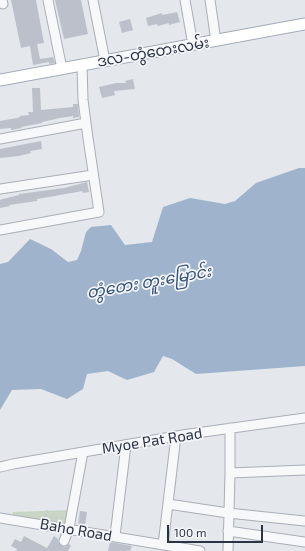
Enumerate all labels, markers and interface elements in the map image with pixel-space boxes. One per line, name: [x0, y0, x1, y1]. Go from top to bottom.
street label: ဒလ-တွံတေးလမ်း: [95, 33, 211, 71]
water label: တွံတေး တူးမြောင်း: [85, 262, 213, 302]
street label: Myoe Pat Road: [100, 424, 204, 458]
street label: Baho Road: [39, 515, 113, 545]
scale bar: [169, 517, 265, 543]
text: 100 m: [174, 525, 206, 539]

